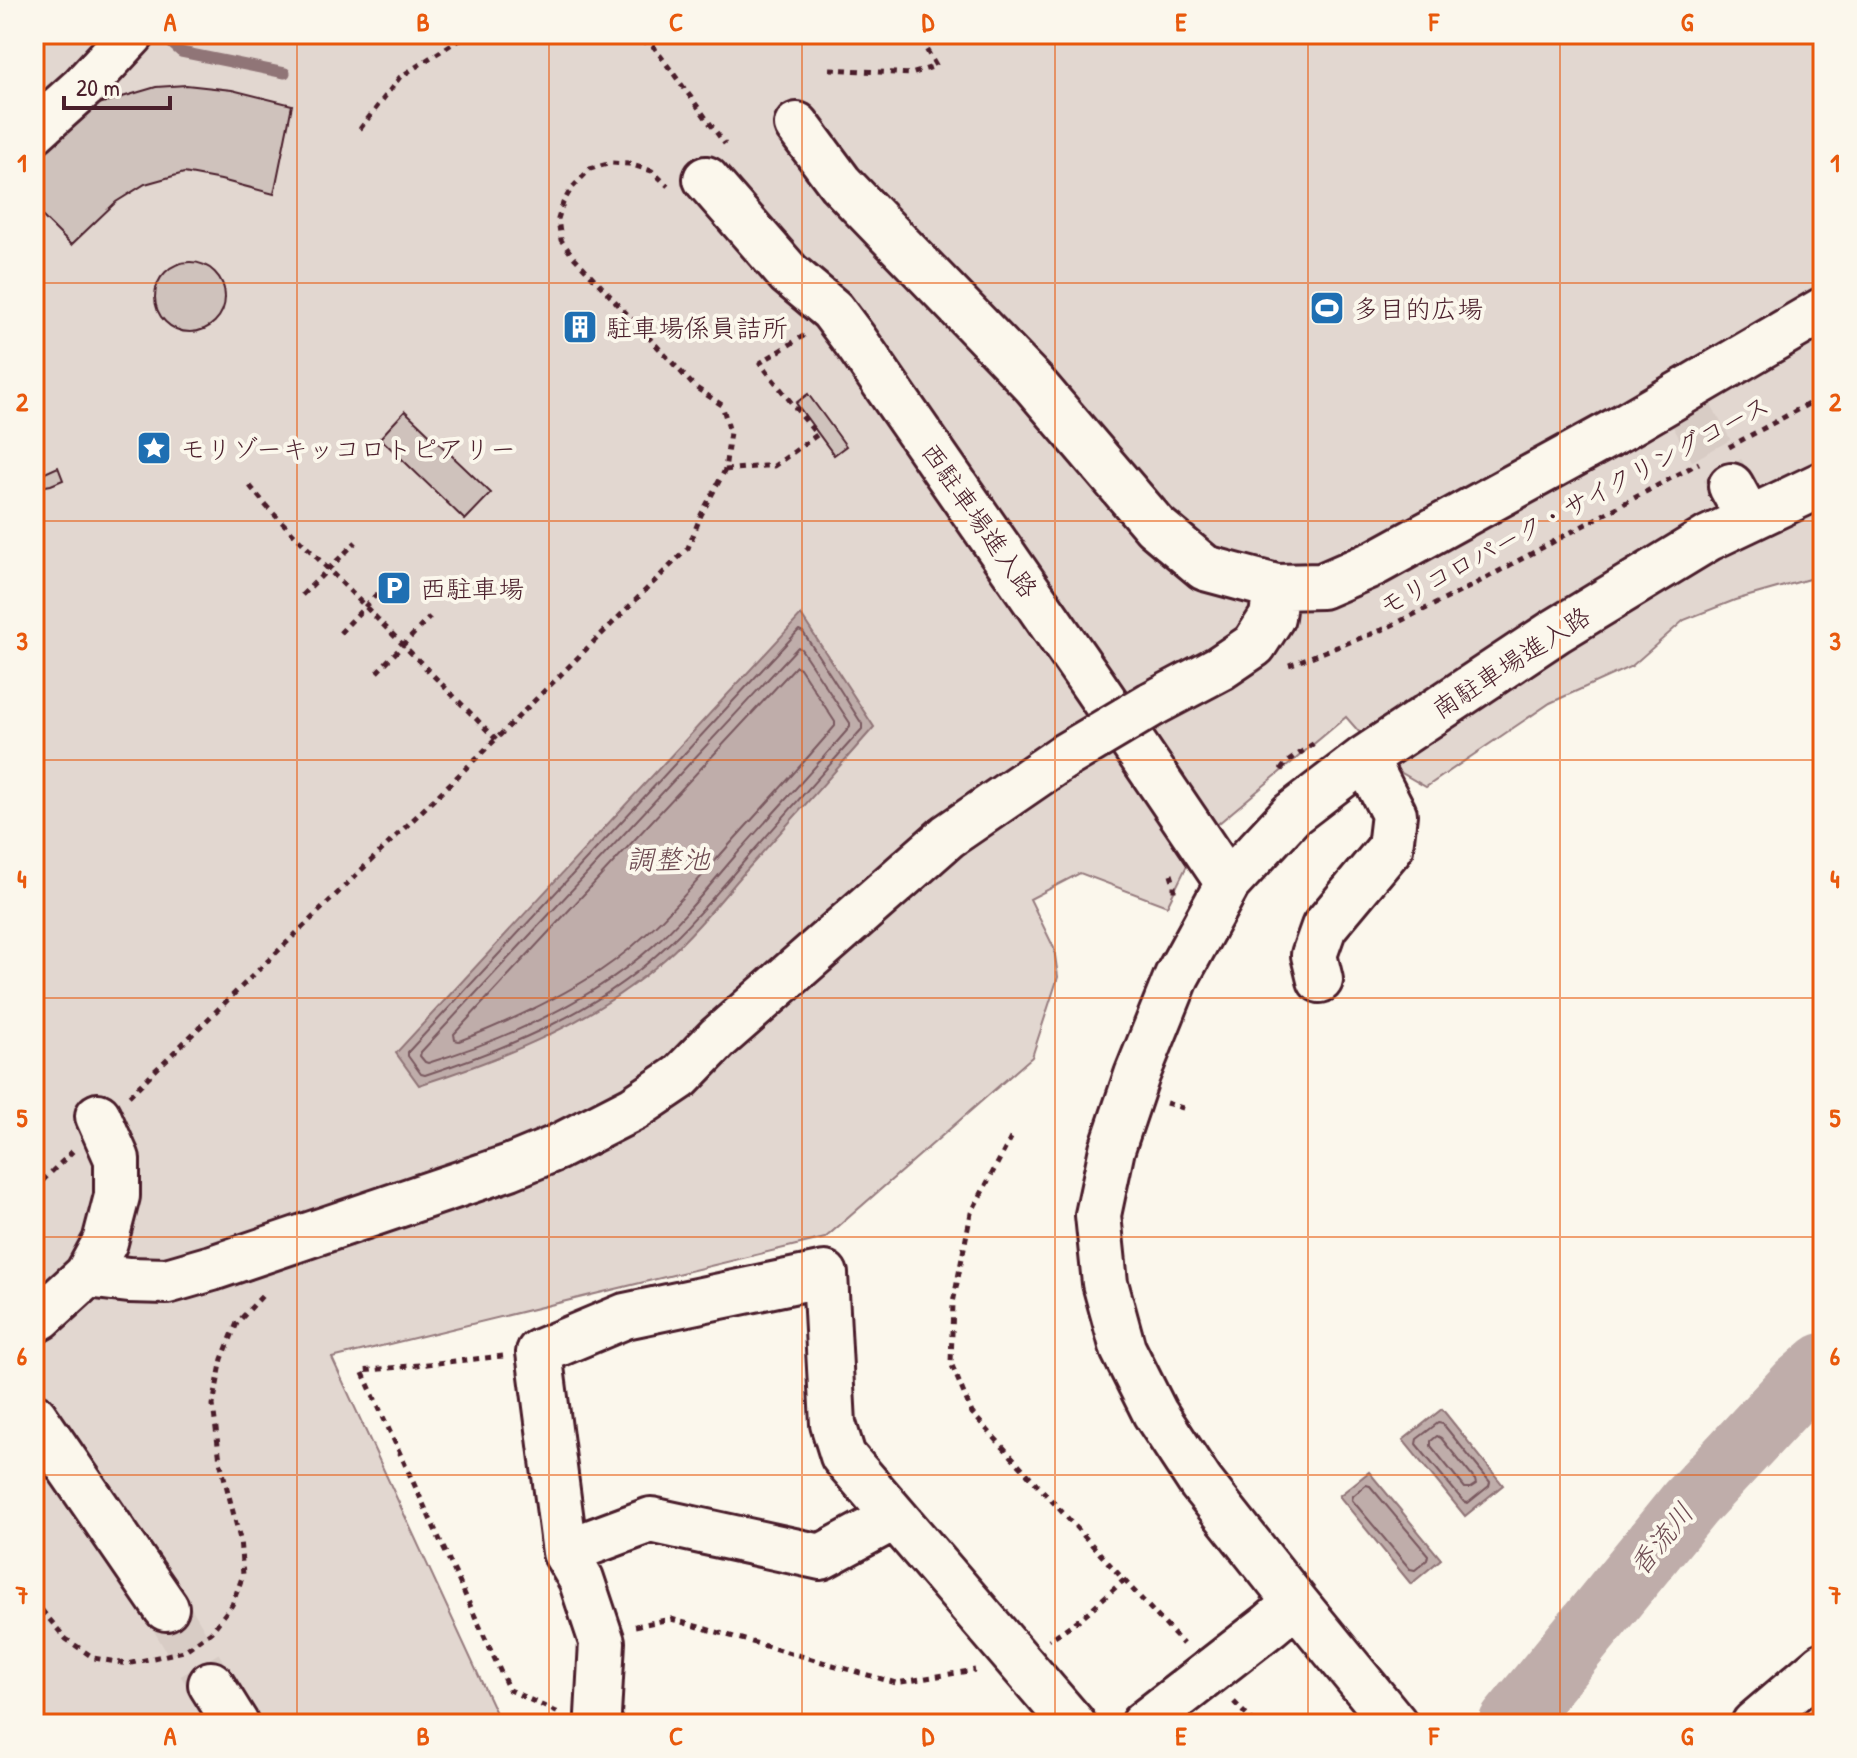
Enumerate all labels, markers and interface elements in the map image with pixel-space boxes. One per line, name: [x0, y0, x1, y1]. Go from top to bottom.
text: A: [164, 4, 177, 39]
text: B: [416, 4, 430, 39]
text: C: [669, 4, 683, 39]
text: D: [922, 4, 935, 39]
text: E: [1175, 4, 1187, 39]
text: F: [1428, 4, 1440, 39]
text: G: [1681, 4, 1694, 39]
scale bar: [64, 60, 170, 110]
text: 20 m: [76, 71, 120, 103]
text: 1: [17, 145, 27, 180]
text: 1: [1830, 145, 1840, 180]
sports icon: 多目的広場: [1308, 289, 1346, 327]
place label: 多目的広場: [1353, 291, 1483, 326]
building icon: 駐車場係員詰所: [561, 308, 599, 346]
place label: 駐車場係員詰所: [606, 310, 788, 345]
text: 2: [16, 384, 29, 419]
text: 2: [1829, 384, 1842, 419]
street label: モリコロパーク・サイクリングコース: [1372, 387, 1776, 623]
place icon: モリゾーキッコロトピアリー: [135, 429, 173, 467]
place label: モリゾーキッコロトピアリー: [180, 431, 516, 466]
street label: 西駐車場進入路: [913, 435, 1047, 605]
parking icon: 西駐車場: [375, 569, 413, 607]
place label: 西駐車場: [420, 571, 524, 606]
street label: 南駐車場進入路: [1425, 598, 1597, 726]
text: 3: [16, 623, 28, 658]
text: 3: [1829, 623, 1841, 658]
water label: 調整池: [626, 840, 711, 878]
text: 4: [17, 861, 27, 896]
text: 4: [1830, 861, 1840, 896]
text: 5: [17, 1100, 28, 1135]
text: 5: [1830, 1100, 1841, 1135]
text: 6: [17, 1338, 28, 1373]
text: 6: [1830, 1338, 1841, 1373]
water label: 香流川: [1620, 1494, 1702, 1584]
text: 7: [15, 1577, 29, 1612]
text: 7: [1828, 1577, 1842, 1612]
text: A: [164, 1718, 177, 1753]
text: B: [416, 1718, 430, 1753]
text: C: [669, 1718, 683, 1753]
text: D: [922, 1718, 935, 1753]
text: E: [1175, 1718, 1187, 1753]
text: F: [1428, 1718, 1440, 1753]
text: G: [1681, 1718, 1694, 1753]

